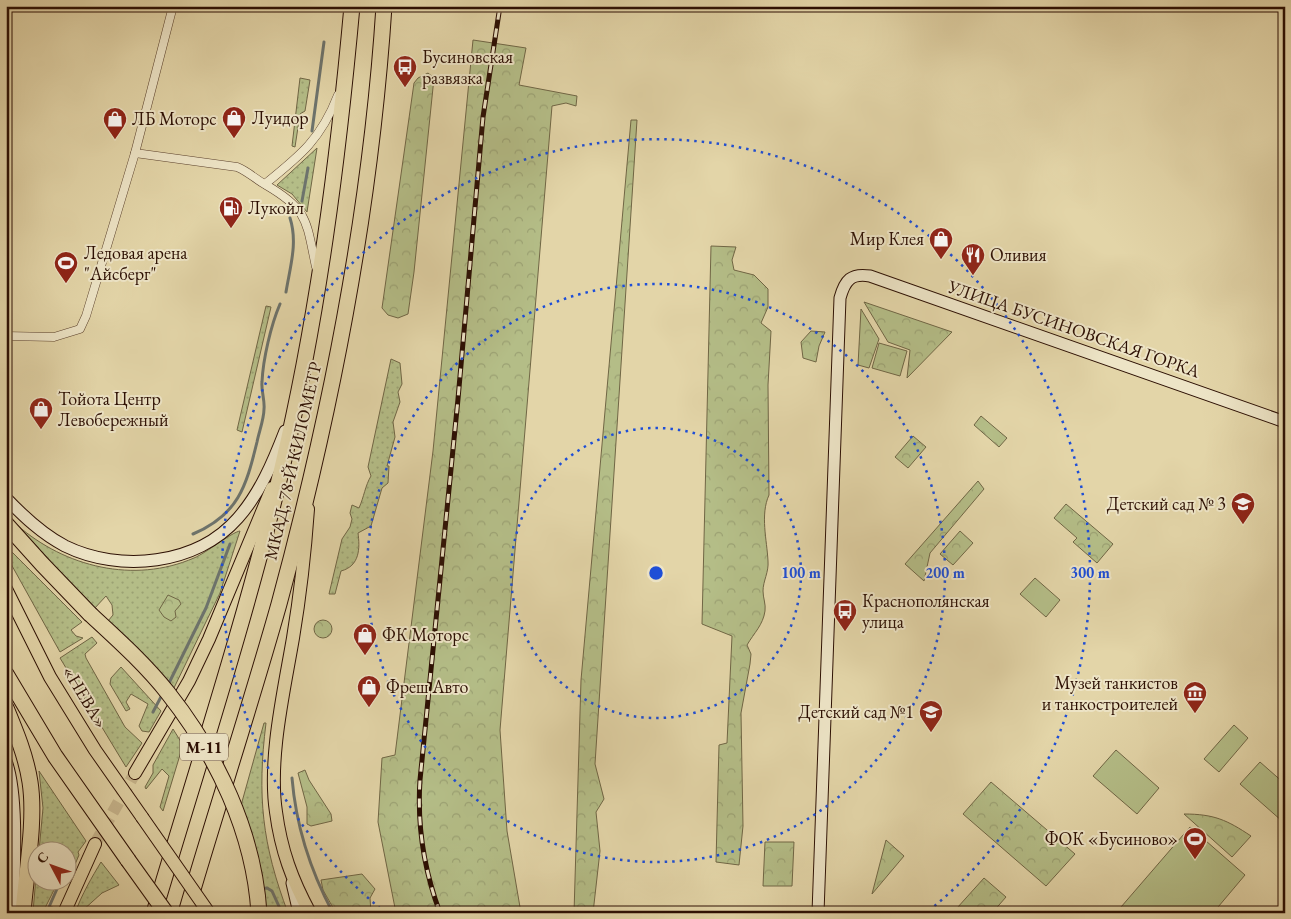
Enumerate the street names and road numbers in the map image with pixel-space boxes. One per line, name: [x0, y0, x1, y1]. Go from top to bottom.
street label: УЛИЦА БУСИНОВСКАЯ ГОРКА: [944, 274, 1204, 383]
street label: МКАД, 78-Й КИЛОМЕТР: [259, 360, 327, 562]
street label: «НЕВА»: [58, 661, 113, 732]
road number: М-11: [180, 734, 228, 760]

